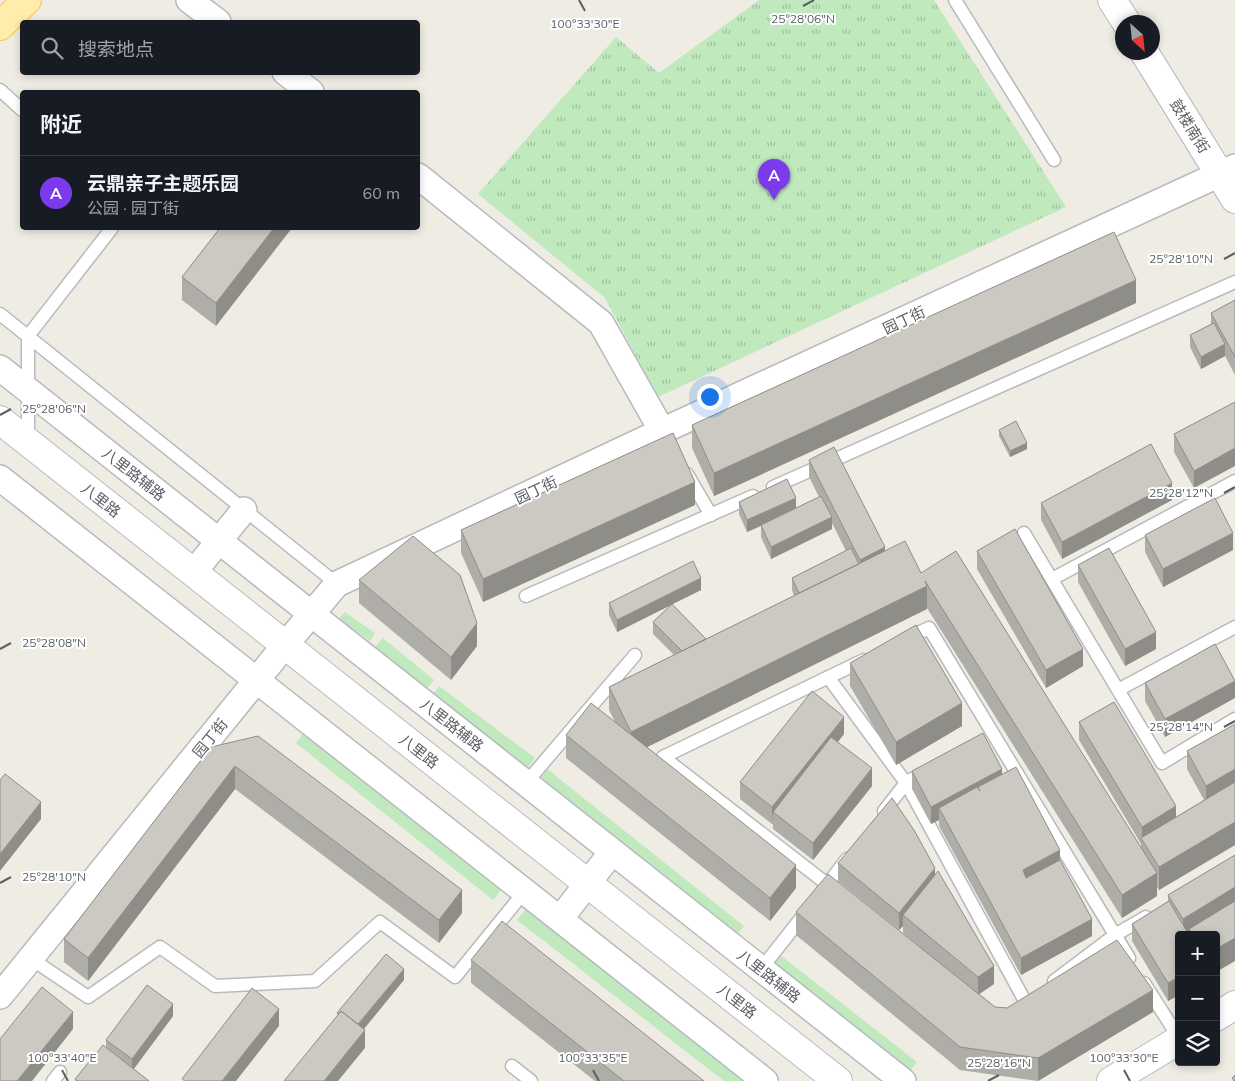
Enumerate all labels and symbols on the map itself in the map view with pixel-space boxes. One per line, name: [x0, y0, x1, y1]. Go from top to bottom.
text: 25°28'06"N: [771, 11, 835, 26]
north arrow: [1115, 15, 1160, 60]
text: 100°33'30"E: [550, 16, 620, 31]
street label: 鼓楼南街: [1166, 96, 1214, 156]
pin: A: [758, 159, 790, 200]
text: 25°28'10"N: [1149, 251, 1213, 266]
street label: 园丁街: [880, 302, 928, 338]
your location: [697, 384, 723, 410]
text: 25°28'06"N: [22, 401, 86, 416]
street label: 八里路辅路: [99, 444, 169, 504]
street label: 园丁街: [512, 472, 560, 508]
street label: 八里路: [78, 479, 124, 521]
text: 25°28'12"N: [1149, 485, 1213, 500]
text: 25°28'08"N: [22, 635, 86, 650]
street label: 八里路辅路: [417, 695, 487, 755]
street label: 园丁街: [188, 715, 232, 761]
text: 25°28'14"N: [1149, 719, 1213, 734]
street label: 八里路: [396, 730, 442, 772]
text: 25°28'10"N: [22, 869, 86, 884]
street label: 八里路辅路: [734, 946, 804, 1006]
street label: 八里路: [714, 980, 760, 1022]
text: 100°33'40"E: [27, 1050, 97, 1065]
text: 100°33'35"E: [558, 1050, 628, 1065]
text: 100°33'30"E: [1089, 1050, 1159, 1065]
text: 25°28'16"N: [967, 1055, 1031, 1070]

